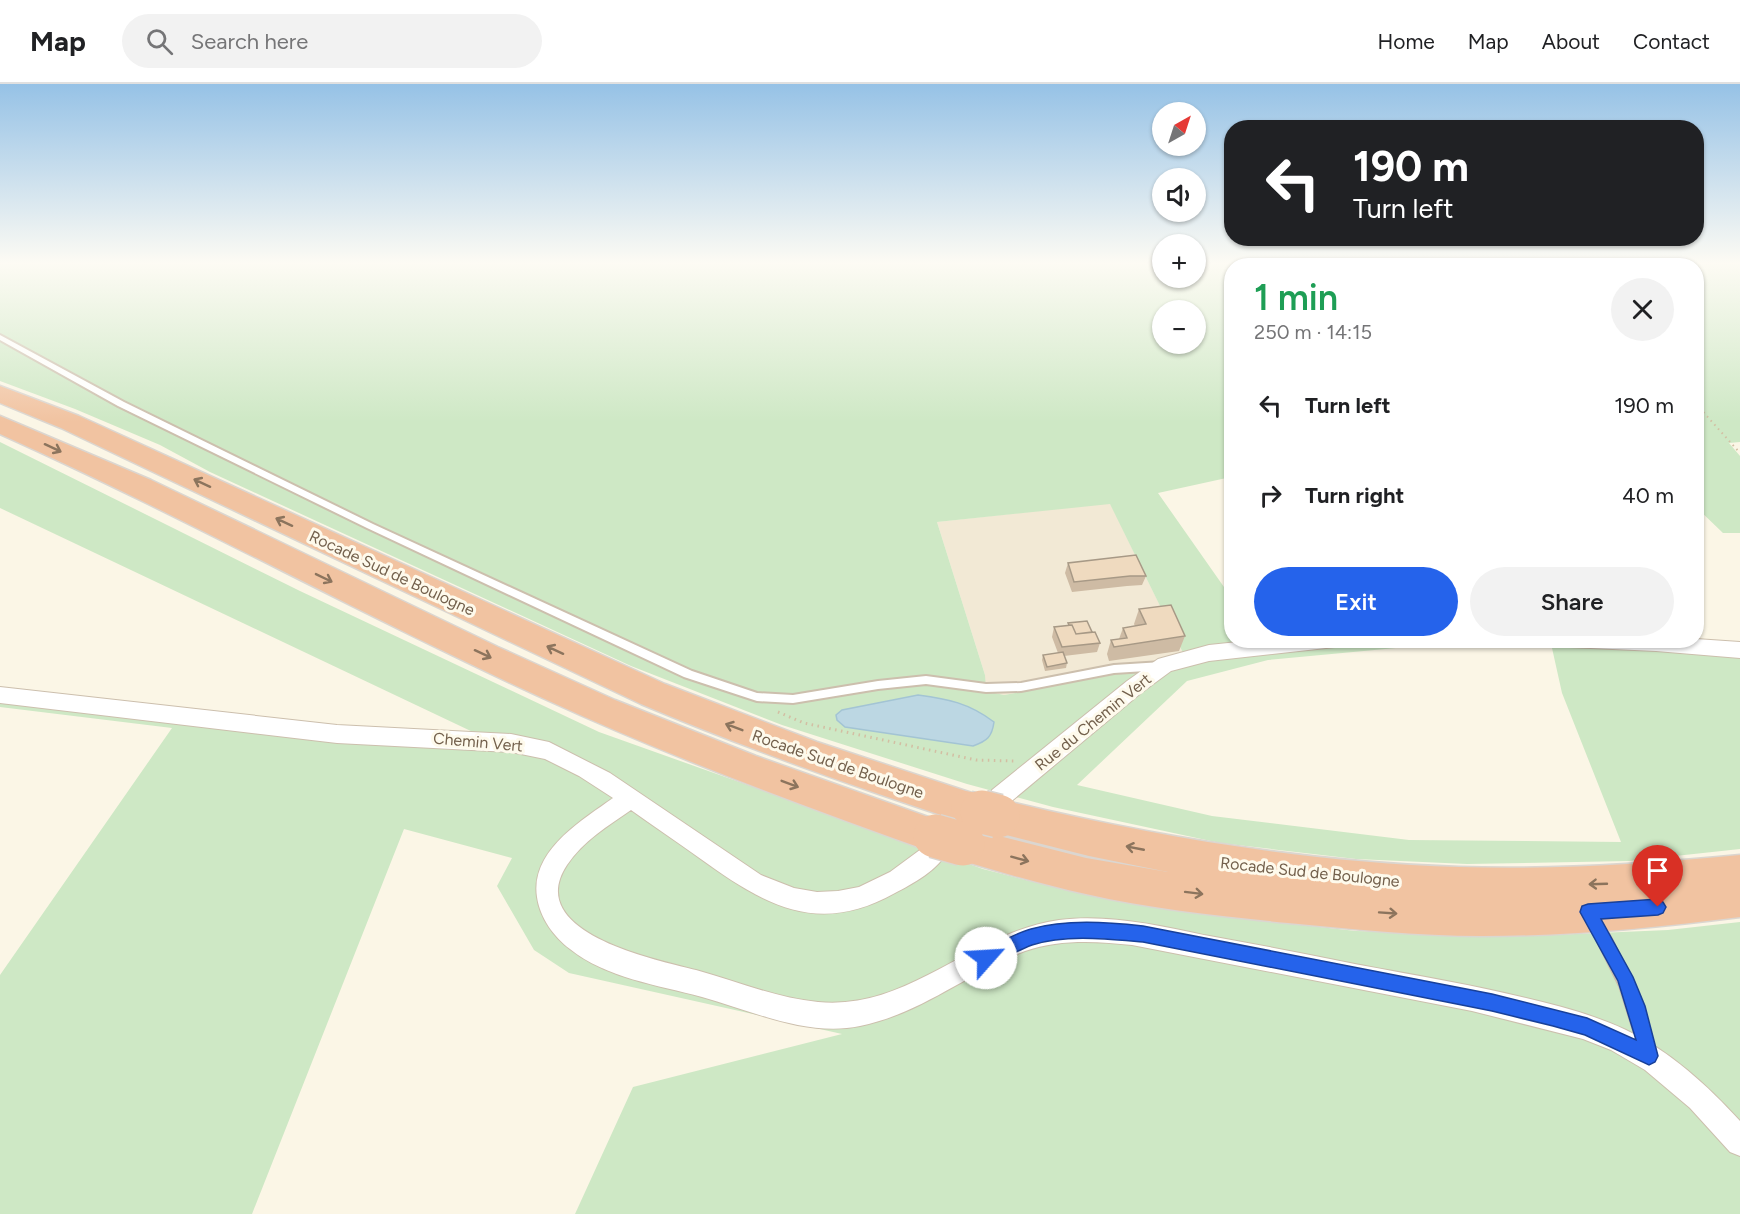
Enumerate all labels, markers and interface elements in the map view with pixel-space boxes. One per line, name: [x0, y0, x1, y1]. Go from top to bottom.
search box: [122, 14, 542, 68]
text: Map: [30, 24, 86, 58]
icon: search: [143, 25, 176, 58]
text: Search here: [191, 28, 308, 55]
text: Home: [1378, 29, 1435, 54]
text: Map: [1468, 29, 1509, 54]
text: About: [1542, 29, 1600, 54]
text: Contact: [1633, 29, 1710, 54]
north arrow: [1152, 102, 1206, 156]
map controls: [1152, 102, 1206, 354]
text: 190 m: [1353, 141, 1469, 192]
icon: left: [1254, 144, 1332, 222]
button: sound: [1152, 168, 1206, 222]
text: Turn left: [1353, 192, 1453, 225]
button: +: [1152, 234, 1206, 288]
text: 1 min: [1254, 276, 1338, 319]
button: close: [1611, 278, 1674, 341]
button: −: [1152, 300, 1206, 354]
text: 250 m · 14:15: [1254, 320, 1372, 344]
icon: left: [1254, 389, 1287, 422]
text: Turn left: [1305, 392, 1391, 419]
text: 190 m: [1614, 392, 1674, 419]
one-way arrow: [44, 443, 62, 455]
one-way arrow: [193, 477, 211, 489]
icon: right: [1254, 479, 1287, 512]
text: Turn right: [1305, 482, 1404, 509]
text: 40 m: [1622, 482, 1674, 509]
one-way arrow: [275, 515, 293, 526]
street label: Rocade Sud de Boulogne: [306, 526, 478, 620]
button: Exit: [1254, 567, 1458, 636]
button: Share: [1470, 567, 1674, 636]
one-way arrow: [315, 572, 333, 584]
one-way arrow: [547, 644, 565, 655]
one-way arrow: [474, 649, 492, 661]
street label: Rue du Chemin Vert: [1031, 669, 1155, 775]
one-way arrow: [725, 721, 744, 732]
street label: Rocade Sud de Boulogne: [750, 726, 927, 802]
street label: Chemin Vert: [432, 729, 524, 755]
one-way arrow: [780, 779, 799, 790]
one-way arrow: [1126, 842, 1145, 853]
pin: [1632, 845, 1683, 907]
street label: Rocade Sud de Boulogne: [1219, 853, 1401, 891]
one-way arrow: [1010, 854, 1029, 865]
icon: arrive: [1641, 854, 1674, 887]
one-way arrow: [1588, 879, 1608, 890]
one-way arrow: [1184, 888, 1204, 899]
one-way arrow: [1378, 908, 1398, 919]
position arrow: [954, 926, 1018, 990]

